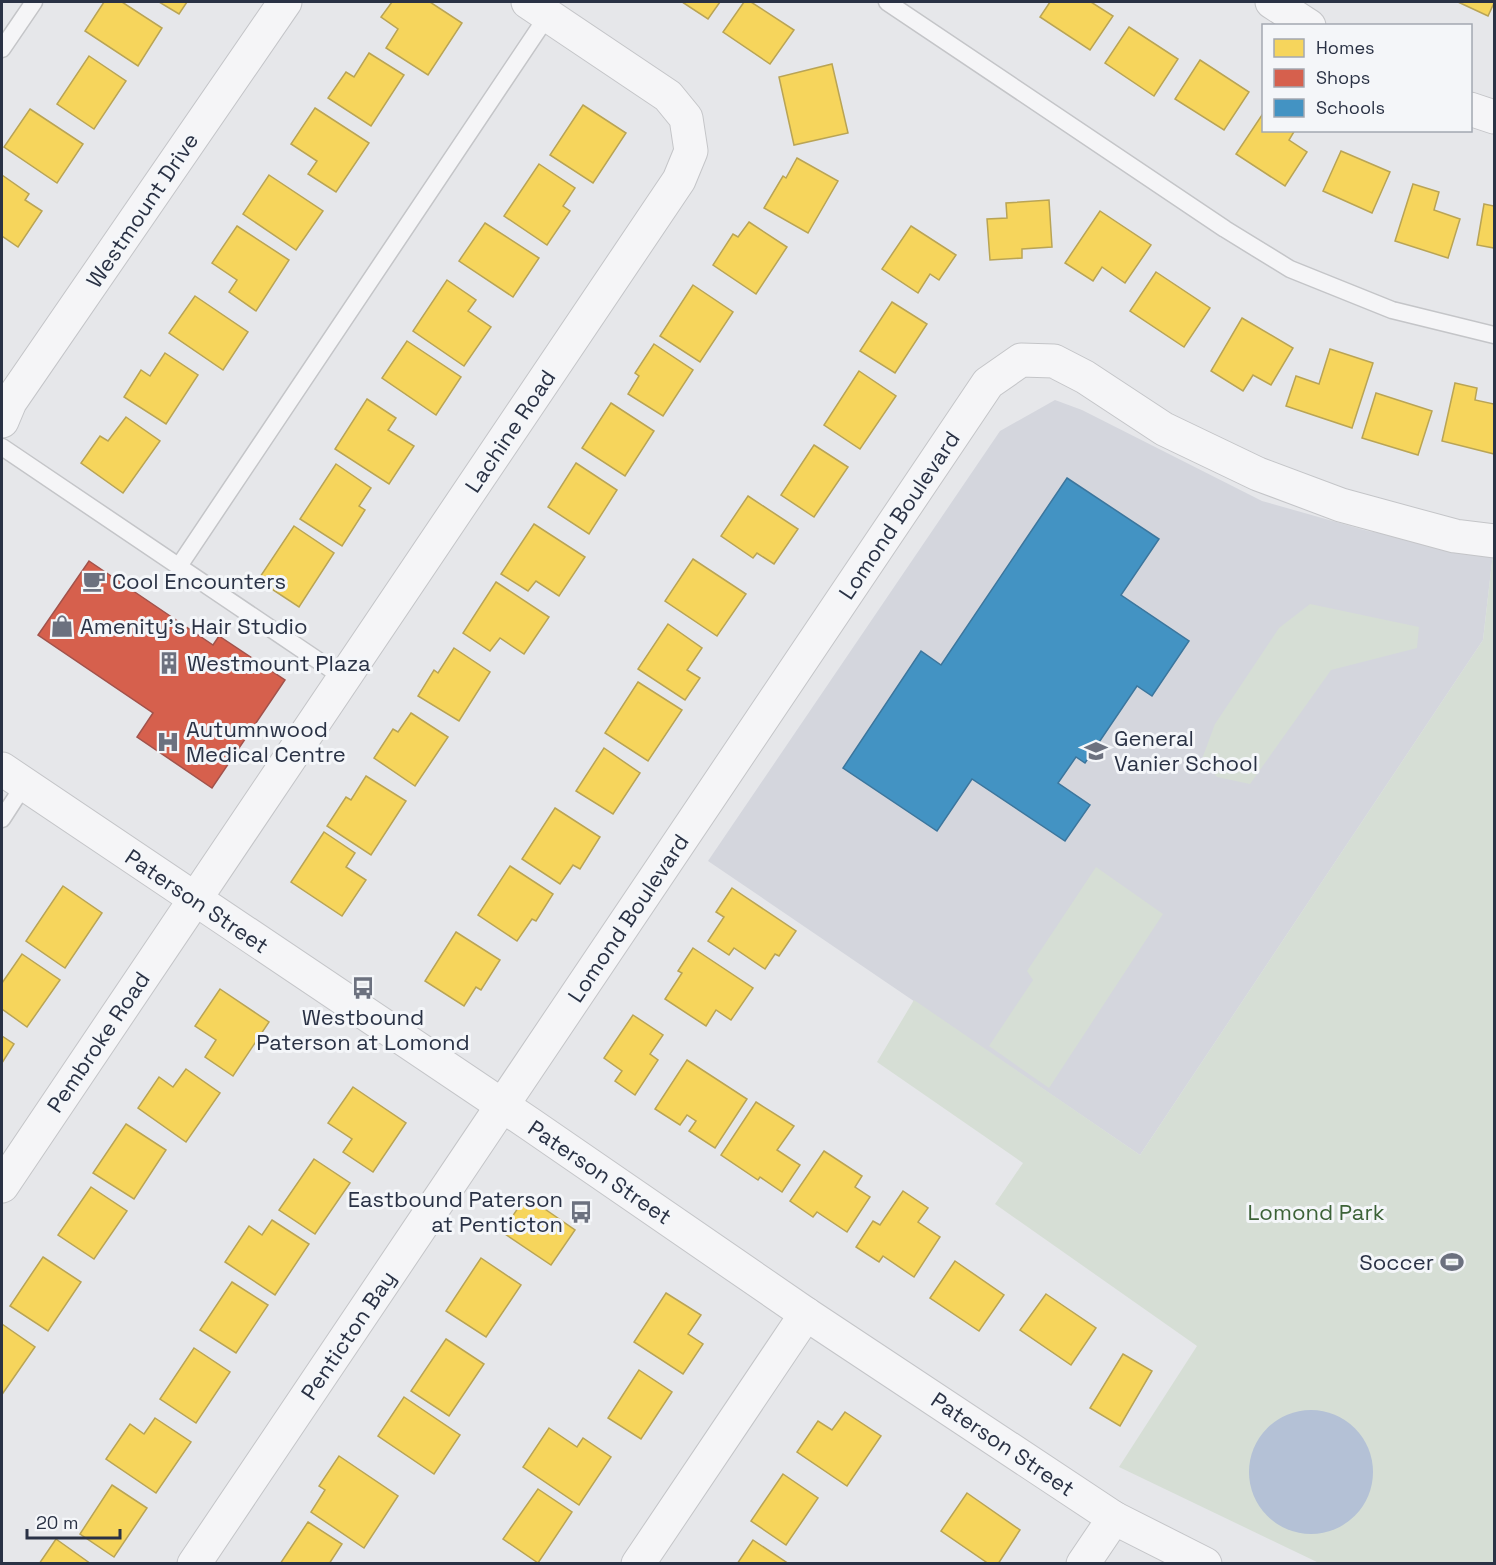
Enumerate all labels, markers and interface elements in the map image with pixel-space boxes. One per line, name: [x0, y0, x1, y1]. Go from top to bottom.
legend: [1262, 24, 1472, 132]
text: Homes: [1316, 36, 1375, 59]
text: Shops: [1316, 66, 1370, 89]
text: Schools: [1316, 96, 1385, 119]
street label: Westmount Drive: [80, 127, 204, 293]
street label: Lachine Road: [459, 364, 561, 498]
street label: Lomond Boulevard: [832, 425, 966, 605]
place label: Cool Encounters: [112, 567, 286, 595]
cafe icon: Cool Encounters: [81, 568, 107, 594]
place label: Amenity's Hair Studio: [80, 612, 308, 640]
shop icon: Amenity's Hair Studio: [49, 613, 75, 639]
place label: Westmount Plaza: [187, 649, 371, 677]
building icon: Westmount Plaza: [156, 650, 182, 676]
place label: Autumnwood Medical Centre: [186, 715, 346, 768]
place label: General Vanier School: [1114, 724, 1258, 777]
hospital icon: Autumnwood Medical Centre: [155, 729, 181, 755]
school or university icon: General Vanier School: [1083, 738, 1109, 764]
street label: Lomond Boulevard: [561, 828, 695, 1008]
street label: Paterson Street: [120, 843, 274, 959]
street label: Pembroke Road: [40, 966, 156, 1118]
bus stop icon: Westbound Paterson at Lomond: [350, 975, 376, 1001]
place label: Westbound Paterson at Lomond: [256, 1003, 470, 1056]
street label: Paterson Street: [523, 1114, 677, 1230]
place label: Eastbound Paterson at Penticton: [348, 1185, 563, 1238]
park label: Lomond Park: [1247, 1198, 1385, 1226]
bus stop icon: Eastbound Paterson at Penticton: [568, 1199, 594, 1225]
place label: Soccer: [1359, 1248, 1434, 1276]
sports icon: Soccer: [1439, 1249, 1465, 1275]
street label: Penticton Bay: [294, 1265, 402, 1405]
street label: Paterson Street: [926, 1386, 1080, 1502]
scale bar: [27, 1502, 120, 1540]
text: 20 m: [36, 1511, 79, 1534]

